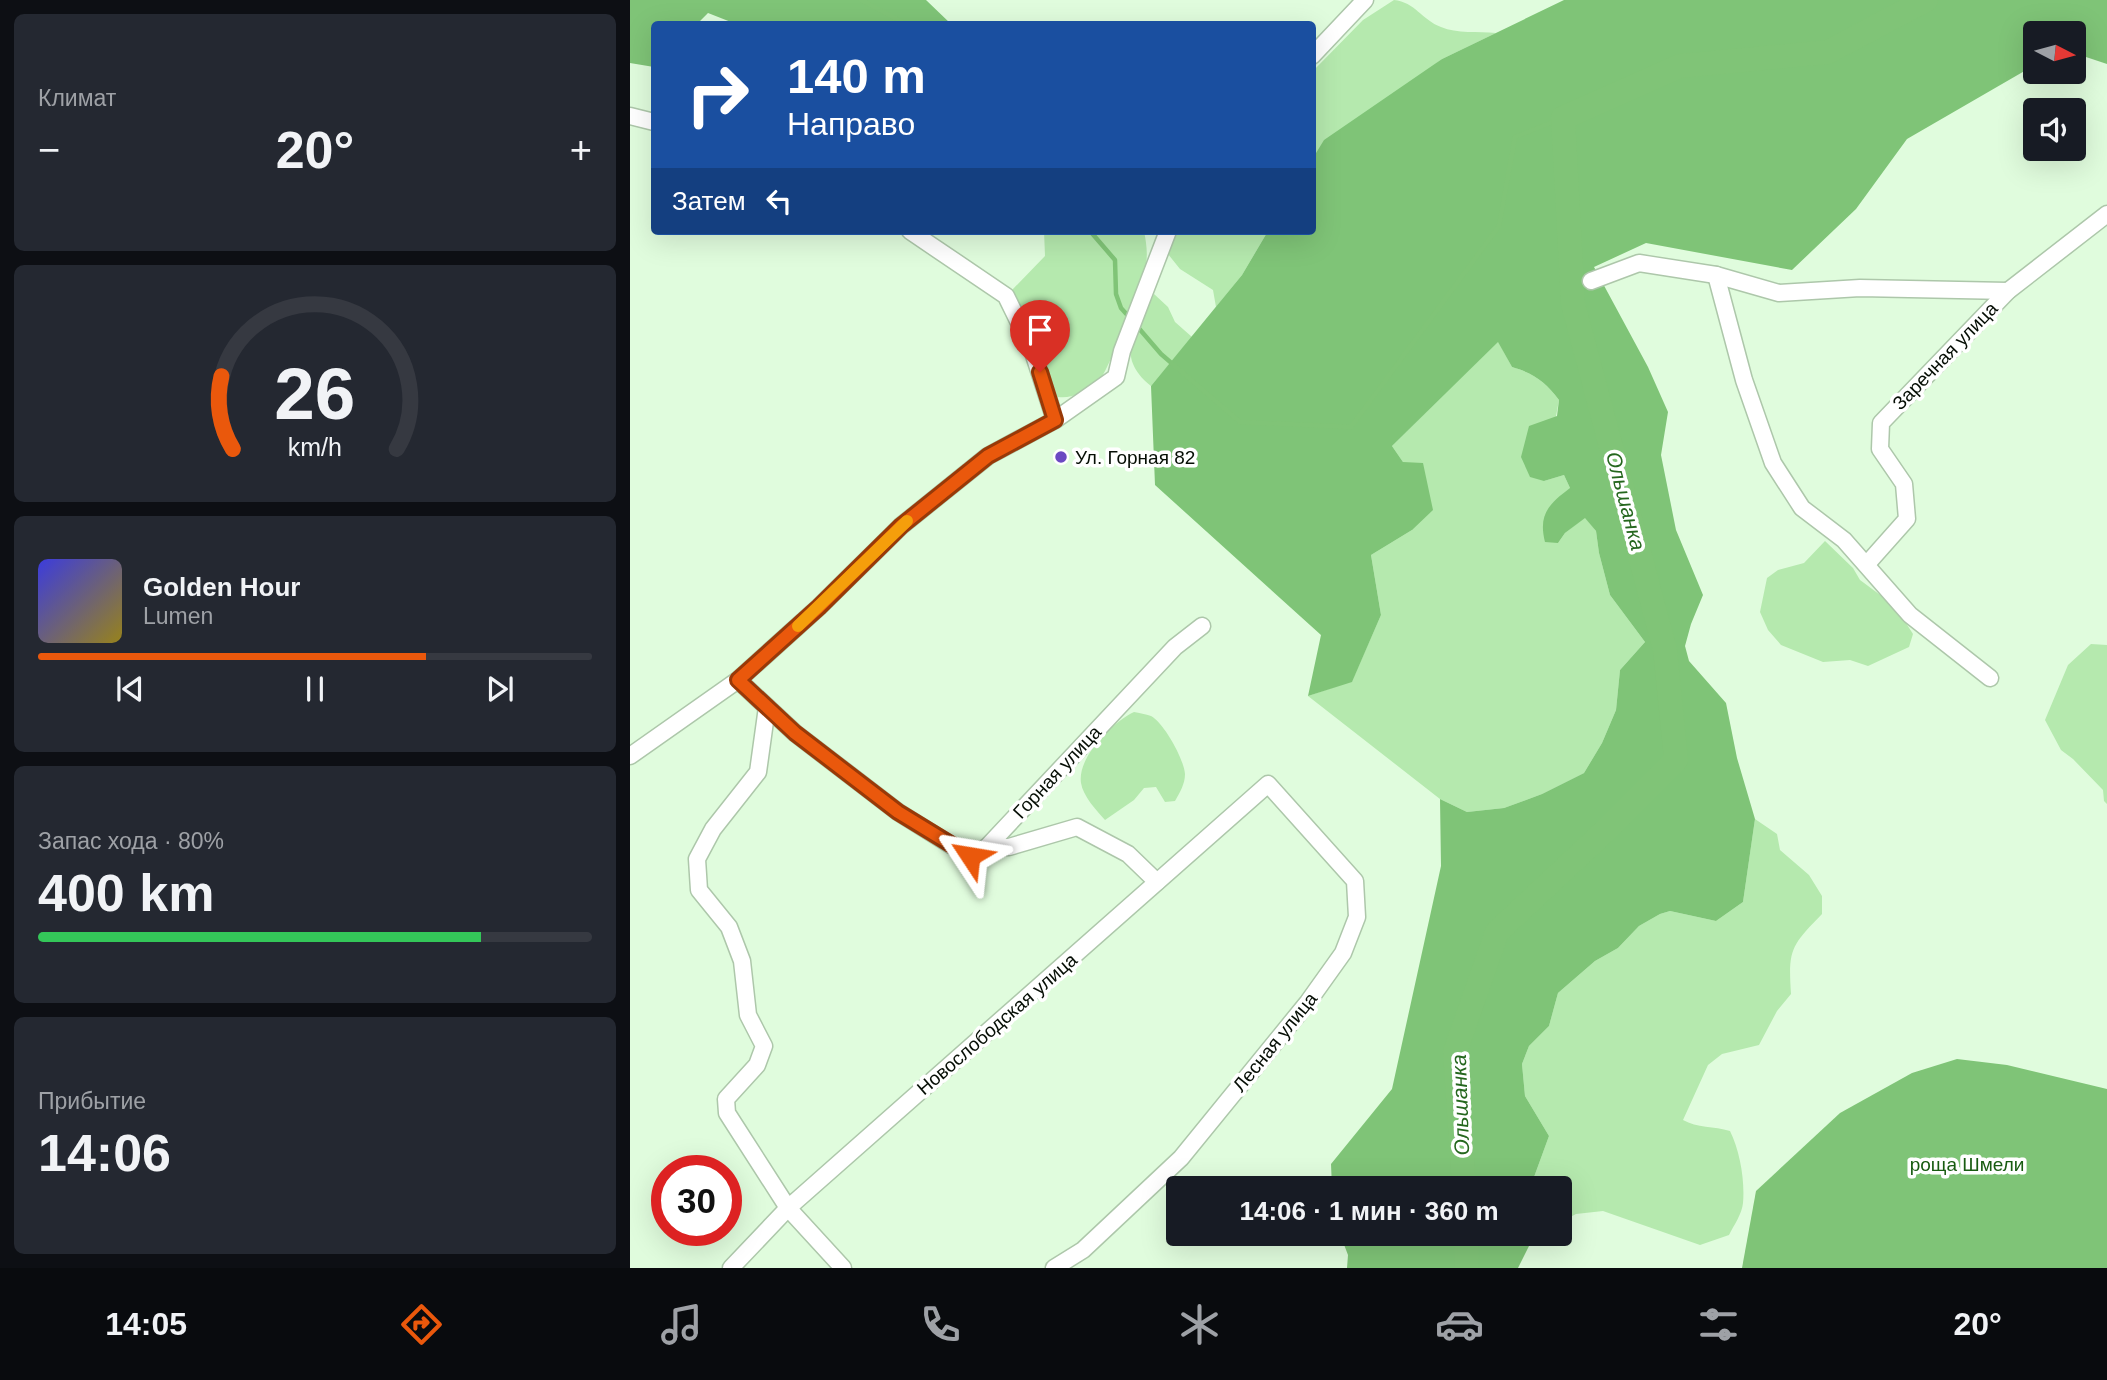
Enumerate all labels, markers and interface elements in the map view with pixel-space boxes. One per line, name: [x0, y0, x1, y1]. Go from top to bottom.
north arrow: [2023, 21, 2086, 84]
map controls: [2023, 21, 2086, 161]
icon: right: [672, 49, 763, 140]
text: 140 m: [787, 49, 926, 103]
text: Климат: [38, 85, 116, 111]
button: sound: [2023, 98, 2086, 161]
text: Направо: [787, 106, 915, 142]
text: 20°: [276, 121, 354, 179]
text: −: [38, 129, 60, 171]
text: +: [570, 129, 592, 171]
icon: left: [760, 182, 798, 220]
text: Затем: [672, 186, 746, 216]
street label: Заречная улица: [1888, 298, 2002, 414]
pin: [1010, 300, 1070, 372]
icon: arrive: [1021, 311, 1059, 349]
text: 26: [275, 354, 355, 435]
text: km/h: [288, 433, 342, 461]
place label: Ул. Горная 82: [1075, 447, 1195, 468]
marker: Ул. Горная 82: [1053, 449, 1069, 465]
water label: Ольшанка: [1602, 449, 1650, 553]
text: Golden Hour: [143, 572, 300, 602]
text: Lumen: [143, 603, 213, 629]
icon: previous: [111, 670, 149, 708]
icon: pause: [296, 670, 334, 708]
icon: next: [481, 670, 519, 708]
street label: Горная улица: [1009, 721, 1106, 823]
position arrow: [933, 819, 1007, 893]
text: Запас хода · 80%: [38, 828, 224, 854]
text: 400 km: [38, 864, 214, 922]
street label: Новослободская улица: [913, 949, 1081, 1099]
street label: Лесная улица: [1229, 988, 1322, 1096]
water label: Ольшанка: [1447, 1054, 1473, 1156]
text: Прибытие: [38, 1088, 146, 1114]
text: 14:06: [38, 1124, 171, 1182]
park label: роща Шмели: [1910, 1154, 2024, 1175]
speed limit sign: 30: [651, 1155, 742, 1246]
text: 14:06 · 1 мин · 360 m: [1239, 1196, 1499, 1226]
icon: directions: [397, 1300, 446, 1349]
icon: music: [657, 1300, 706, 1349]
icon: phone: [916, 1300, 965, 1349]
icon: climate: [1175, 1300, 1224, 1349]
icon: car: [1435, 1300, 1484, 1349]
icon: filters: [1694, 1300, 1743, 1349]
text: 14:05: [105, 1306, 187, 1342]
text: 20°: [1953, 1306, 2002, 1342]

